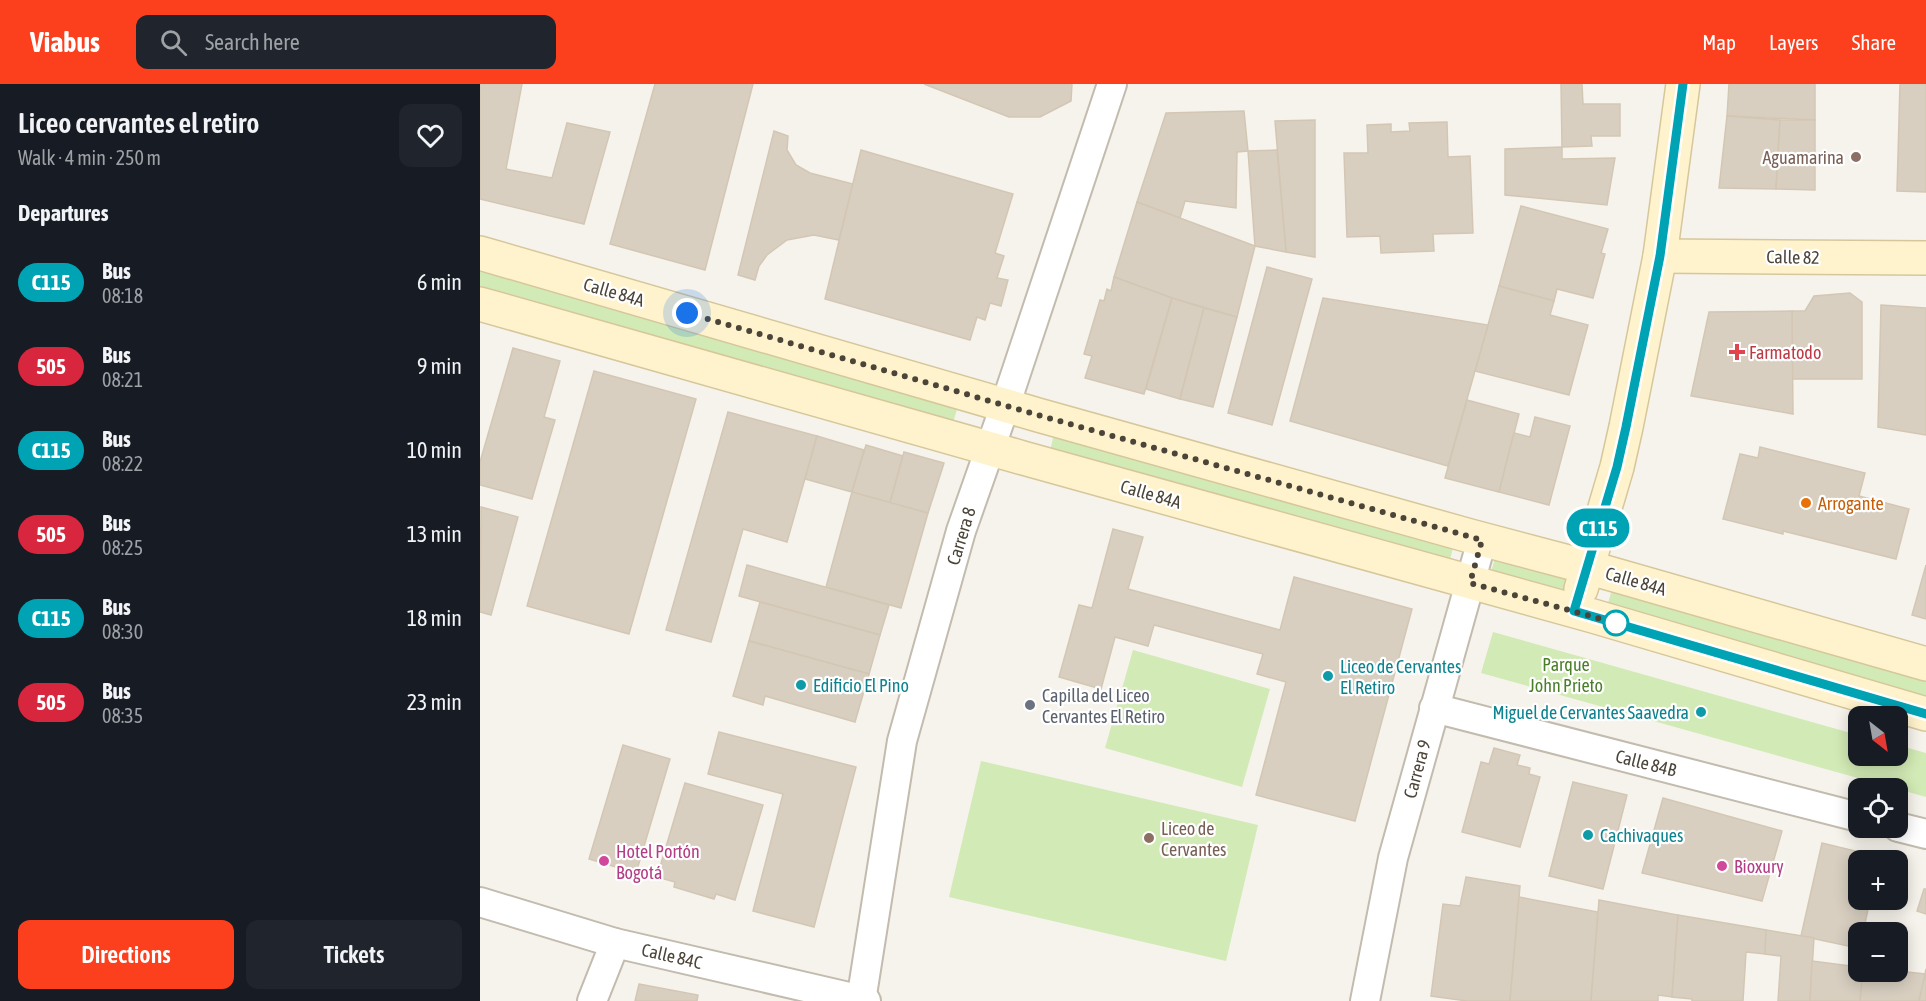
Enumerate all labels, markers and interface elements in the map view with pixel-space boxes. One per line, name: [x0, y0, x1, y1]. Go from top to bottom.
search box: [136, 15, 556, 69]
text: Viabus: [30, 26, 100, 58]
icon: search: [157, 26, 190, 59]
text: Search here: [205, 29, 300, 55]
text: Map: [1702, 30, 1736, 54]
text: Layers: [1769, 30, 1819, 54]
text: Share: [1852, 30, 1896, 54]
button: heart: [399, 104, 462, 167]
text: Liceo cervantes el retiro: [18, 107, 259, 139]
text: Walk · 4 min · 250 m: [18, 146, 161, 169]
place label: Aguamarina: [1762, 147, 1844, 168]
marker: Aguamarina: [1849, 150, 1863, 164]
text: Departures: [18, 200, 108, 226]
street label: Calle 82: [1766, 246, 1820, 268]
text: Bus: [102, 258, 131, 284]
text: 6 min: [417, 269, 462, 295]
text: C115: [31, 270, 71, 294]
street label: Calle 84A: [581, 273, 647, 311]
text: 08:18: [102, 284, 143, 307]
your location: [672, 298, 702, 328]
text: Bus: [102, 342, 131, 368]
place label: Farmatodo: [1749, 342, 1821, 363]
marker: Farmatodo: [1730, 345, 1744, 359]
text: 9 min: [417, 353, 462, 379]
text: 505: [36, 354, 66, 378]
text: 08:21: [102, 368, 143, 391]
text: Bus: [102, 426, 131, 452]
text: 10 min: [407, 437, 462, 463]
text: C115: [31, 438, 71, 462]
text: 08:22: [102, 452, 143, 475]
street label: Calle 84A: [1118, 475, 1184, 513]
place label: Arrogante: [1818, 493, 1884, 514]
marker: Arrogante: [1799, 496, 1813, 510]
street label: Carrera 8: [942, 504, 980, 568]
line badge: C115: [1556, 508, 1640, 548]
text: Bus: [102, 510, 131, 536]
text: C115: [1578, 516, 1618, 540]
text: 13 min: [407, 521, 462, 547]
text: 505: [36, 522, 66, 546]
text: 08:25: [102, 536, 143, 559]
street label: Calle 84A: [1603, 562, 1669, 600]
text: Bus: [102, 594, 131, 620]
text: 18 min: [407, 605, 462, 631]
text: C115: [31, 606, 71, 630]
unlabelled marker: [1603, 610, 1629, 636]
text: 08:30: [102, 620, 143, 643]
park label: Parque John Prieto: [1529, 654, 1603, 696]
place label: Liceo de Cervantes El Retiro: [1340, 656, 1461, 698]
marker: Liceo de Cervantes El Retiro: [1321, 669, 1335, 683]
place label: Edificio El Pino: [813, 675, 909, 696]
text: Bus: [102, 678, 131, 704]
marker: Edificio El Pino: [794, 678, 808, 692]
place label: Capilla del Liceo Cervantes El Retiro: [1042, 685, 1165, 727]
text: 23 min: [407, 689, 462, 715]
text: 505: [36, 690, 66, 714]
marker: Capilla del Liceo Cervantes El Retiro: [1023, 698, 1037, 712]
place label: Miguel de Cervantes Saavedra: [1492, 702, 1689, 723]
text: 08:35: [102, 704, 143, 727]
marker: Miguel de Cervantes Saavedra: [1694, 705, 1708, 719]
north arrow: [1848, 706, 1908, 766]
map controls: [1848, 706, 1908, 982]
street label: Carrera 9: [1399, 738, 1435, 800]
street label: Calle 84B: [1613, 745, 1679, 781]
button: locate: [1848, 778, 1908, 838]
place label: Liceo de Cervantes: [1161, 818, 1226, 860]
place label: Cachivaques: [1600, 825, 1683, 846]
marker: Cachivaques: [1581, 828, 1595, 842]
marker: Liceo de Cervantes: [1142, 831, 1156, 845]
place label: Hotel Portón Bogotá: [616, 841, 700, 883]
button: +: [1848, 850, 1908, 910]
marker: Hotel Portón Bogotá: [597, 854, 611, 868]
place label: Bioxury: [1734, 856, 1784, 877]
marker: Bioxury: [1715, 859, 1729, 873]
button: Directions: [18, 920, 234, 989]
button: Tickets: [246, 920, 462, 989]
button: −: [1848, 922, 1908, 982]
street label: Calle 84C: [640, 939, 704, 973]

